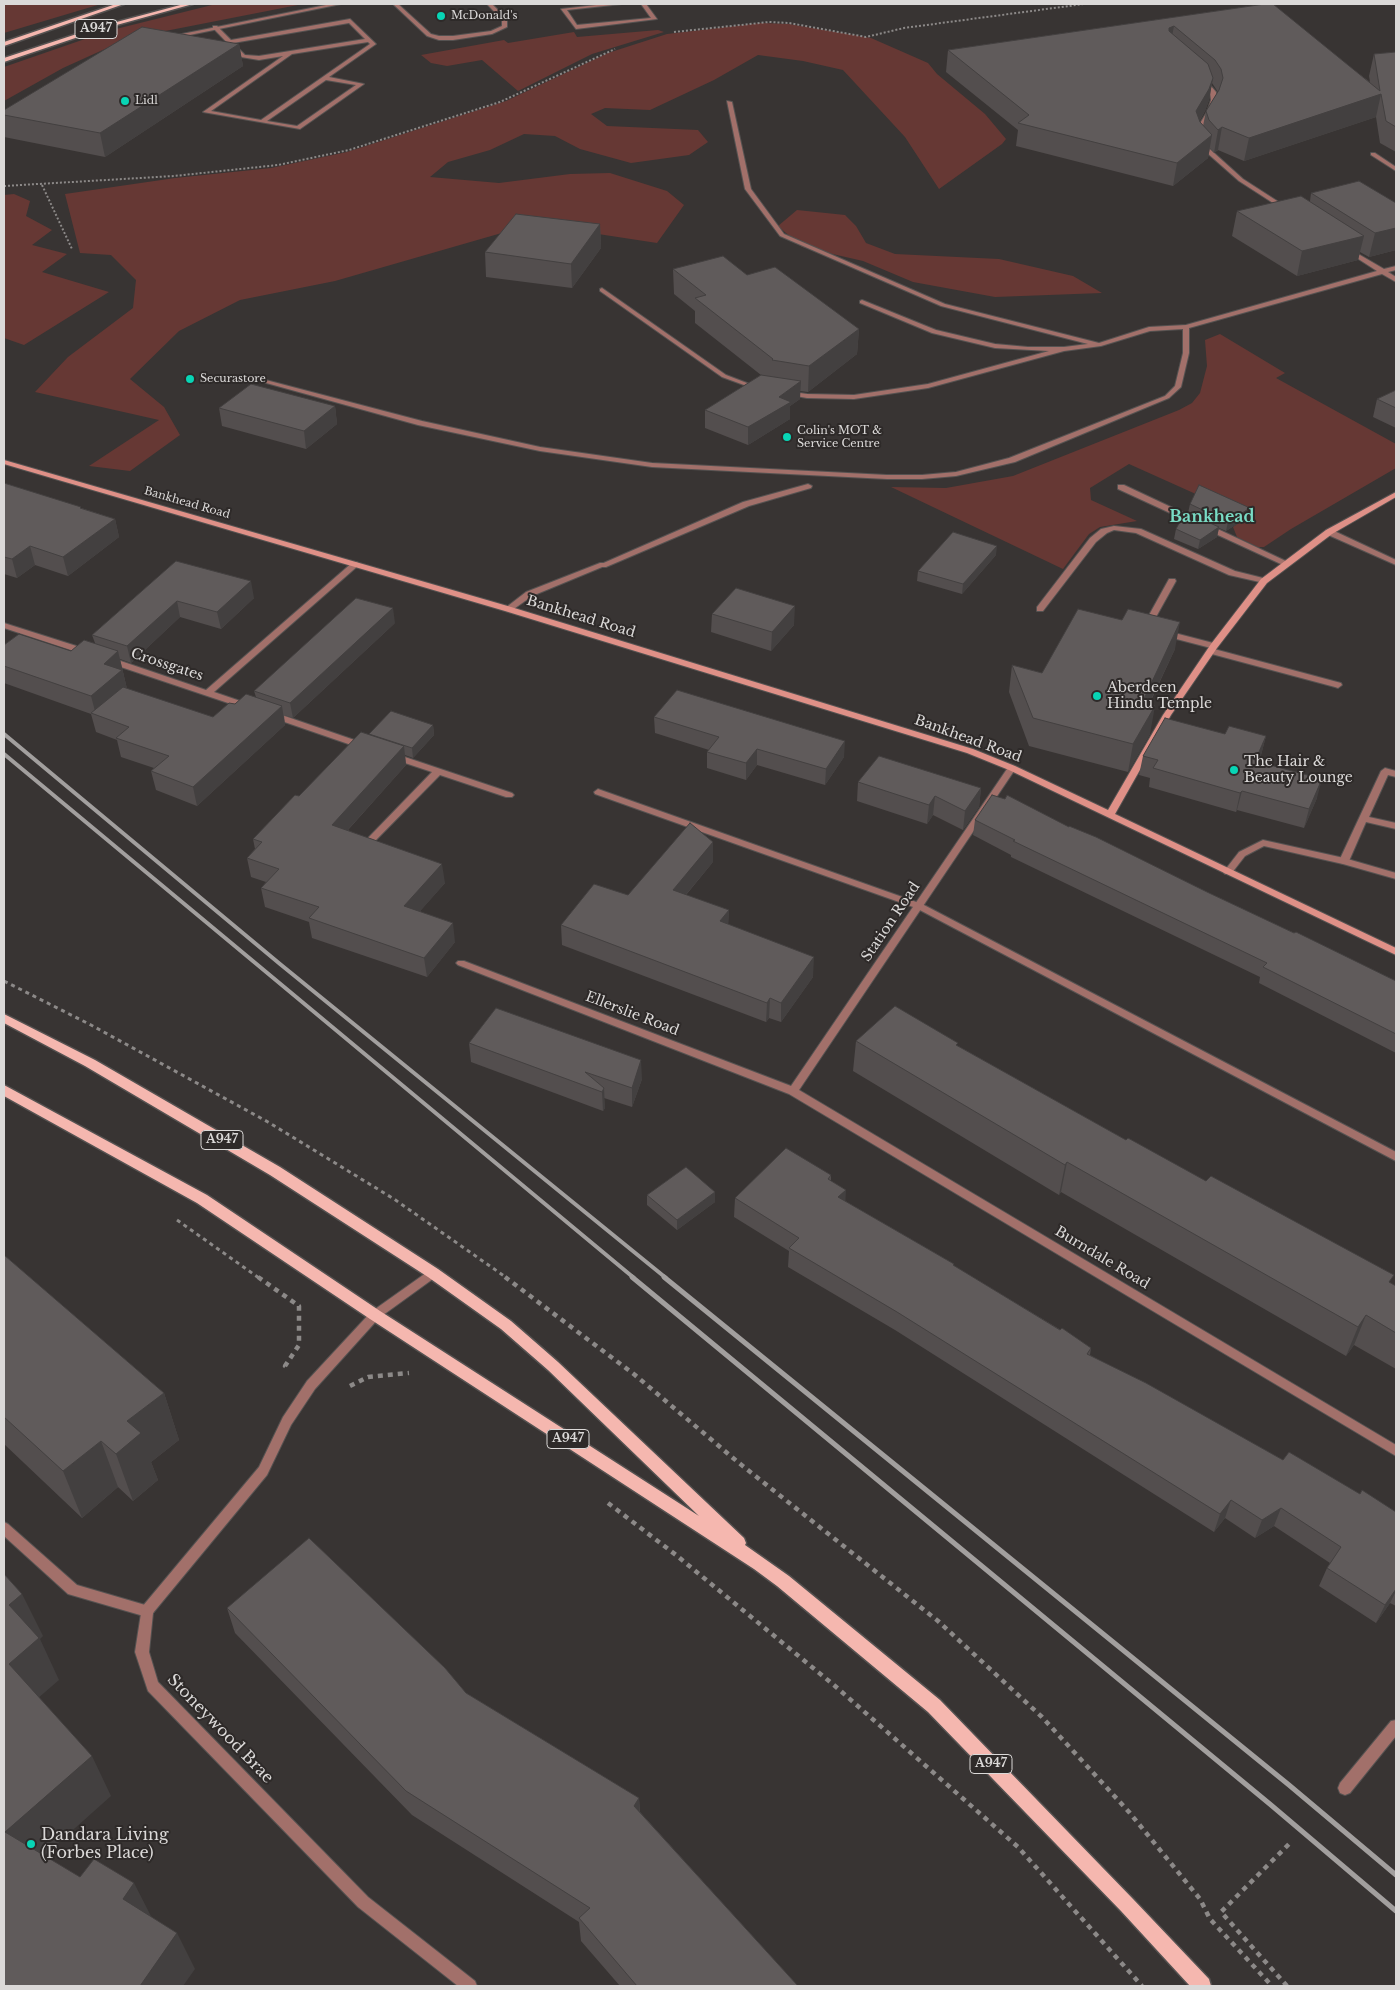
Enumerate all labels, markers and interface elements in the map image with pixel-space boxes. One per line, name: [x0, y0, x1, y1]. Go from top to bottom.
place label: McDonald's: [451, 9, 517, 23]
marker: McDonald's: [435, 10, 447, 22]
road number: A947: [75, 20, 117, 38]
place label: Lidl: [135, 94, 158, 108]
marker: Lidl: [119, 95, 131, 107]
place label: Securastore: [200, 372, 266, 386]
marker: Securastore: [184, 373, 196, 385]
place label: Colin's MOT & Service Centre: [797, 424, 882, 450]
marker: Colin's MOT & Service Centre: [781, 431, 793, 443]
street label: Bankhead Road: [143, 484, 231, 522]
district label: Bankhead: [1169, 507, 1255, 527]
street label: Bankhead Road: [525, 592, 637, 642]
street label: Crossgates: [129, 645, 205, 685]
place label: Aberdeen Hindu Temple: [1107, 680, 1212, 712]
marker: Aberdeen Hindu Temple: [1091, 690, 1103, 702]
street label: Bankhead Road: [912, 712, 1024, 766]
place label: The Hair & Beauty Lounge: [1244, 754, 1353, 786]
marker: The Hair & Beauty Lounge: [1228, 764, 1240, 776]
street label: Station Road: [858, 879, 924, 965]
street label: Ellerslie Road: [583, 988, 681, 1040]
road number: A947: [201, 1130, 243, 1150]
street label: Burndale Road: [1052, 1223, 1152, 1293]
road number: A947: [547, 1430, 589, 1448]
street label: Stoneywood Brae: [163, 1670, 277, 1788]
road number: A947: [970, 1755, 1012, 1774]
place label: Dandara Living (Forbes Place): [41, 1825, 169, 1863]
marker: Dandara Living (Forbes Place): [25, 1838, 37, 1850]

